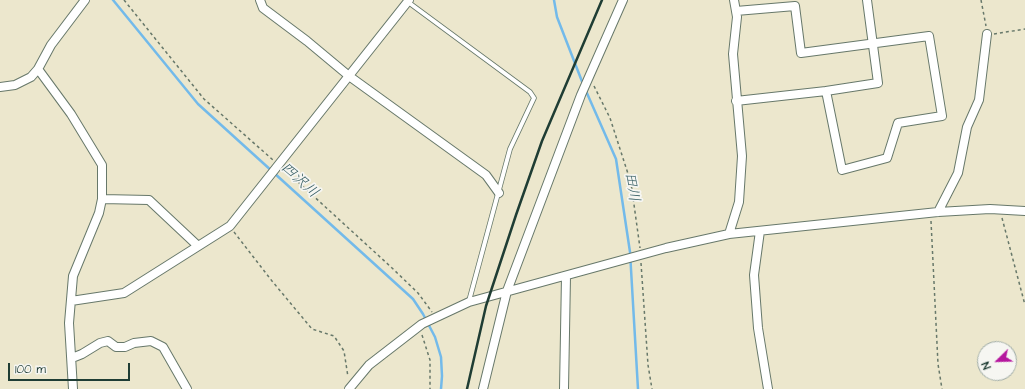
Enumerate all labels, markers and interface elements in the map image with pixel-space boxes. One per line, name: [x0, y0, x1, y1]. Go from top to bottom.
water label: 四沢川: [276, 159, 322, 203]
water label: 田川: [620, 171, 642, 203]
north arrow: [977, 341, 1017, 381]
scale bar: [10, 355, 132, 381]
text: N: [978, 359, 995, 372]
text: 100 m: [15, 361, 46, 378]

